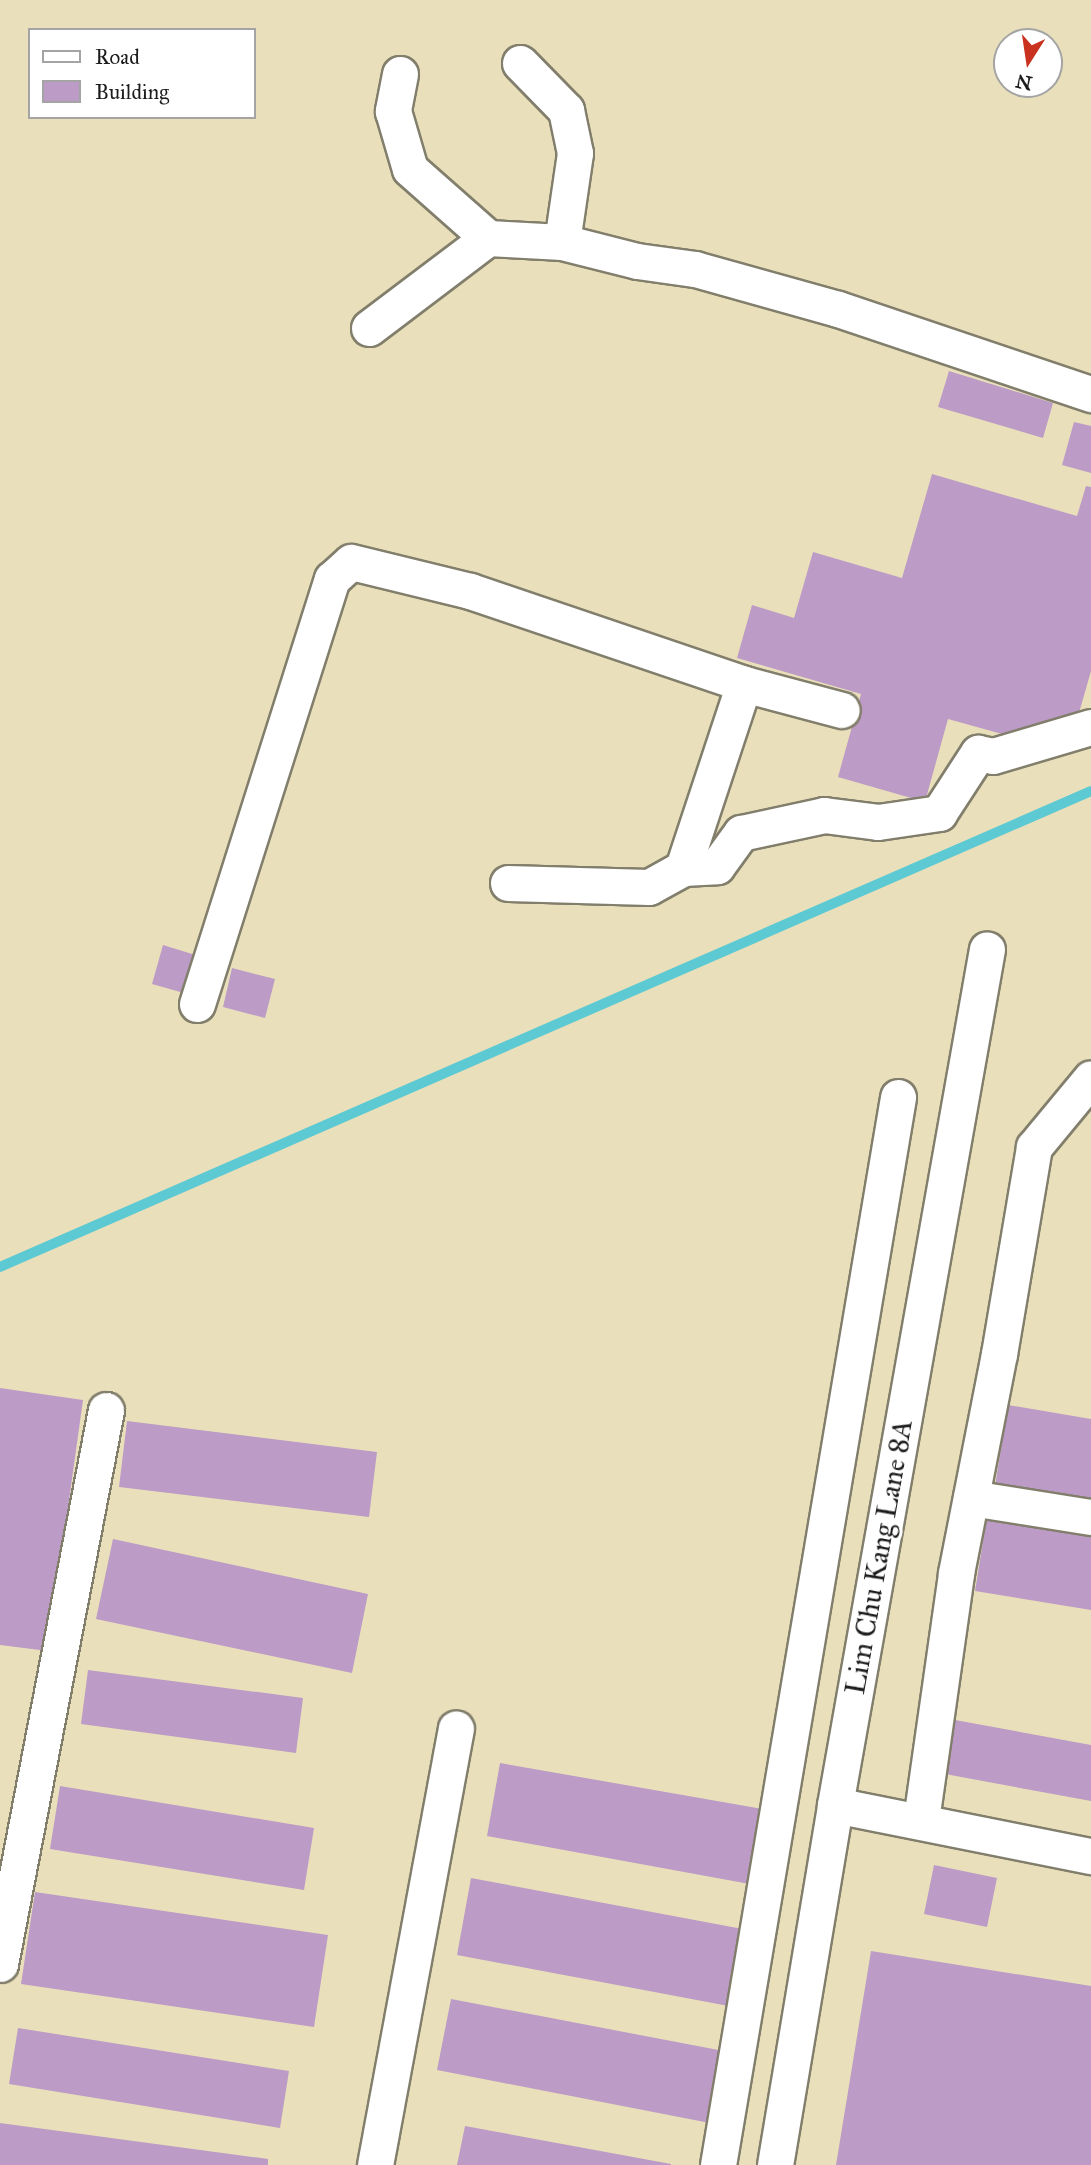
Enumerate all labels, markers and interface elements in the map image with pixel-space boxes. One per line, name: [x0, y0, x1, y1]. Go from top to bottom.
legend: [28, 28, 256, 119]
north arrow: [993, 28, 1063, 98]
text: Road: [95, 44, 140, 70]
text: N: [1014, 69, 1034, 95]
text: Building: [95, 79, 169, 105]
street label: Lim Chu Kang Lane 8A: [838, 1417, 920, 1697]

